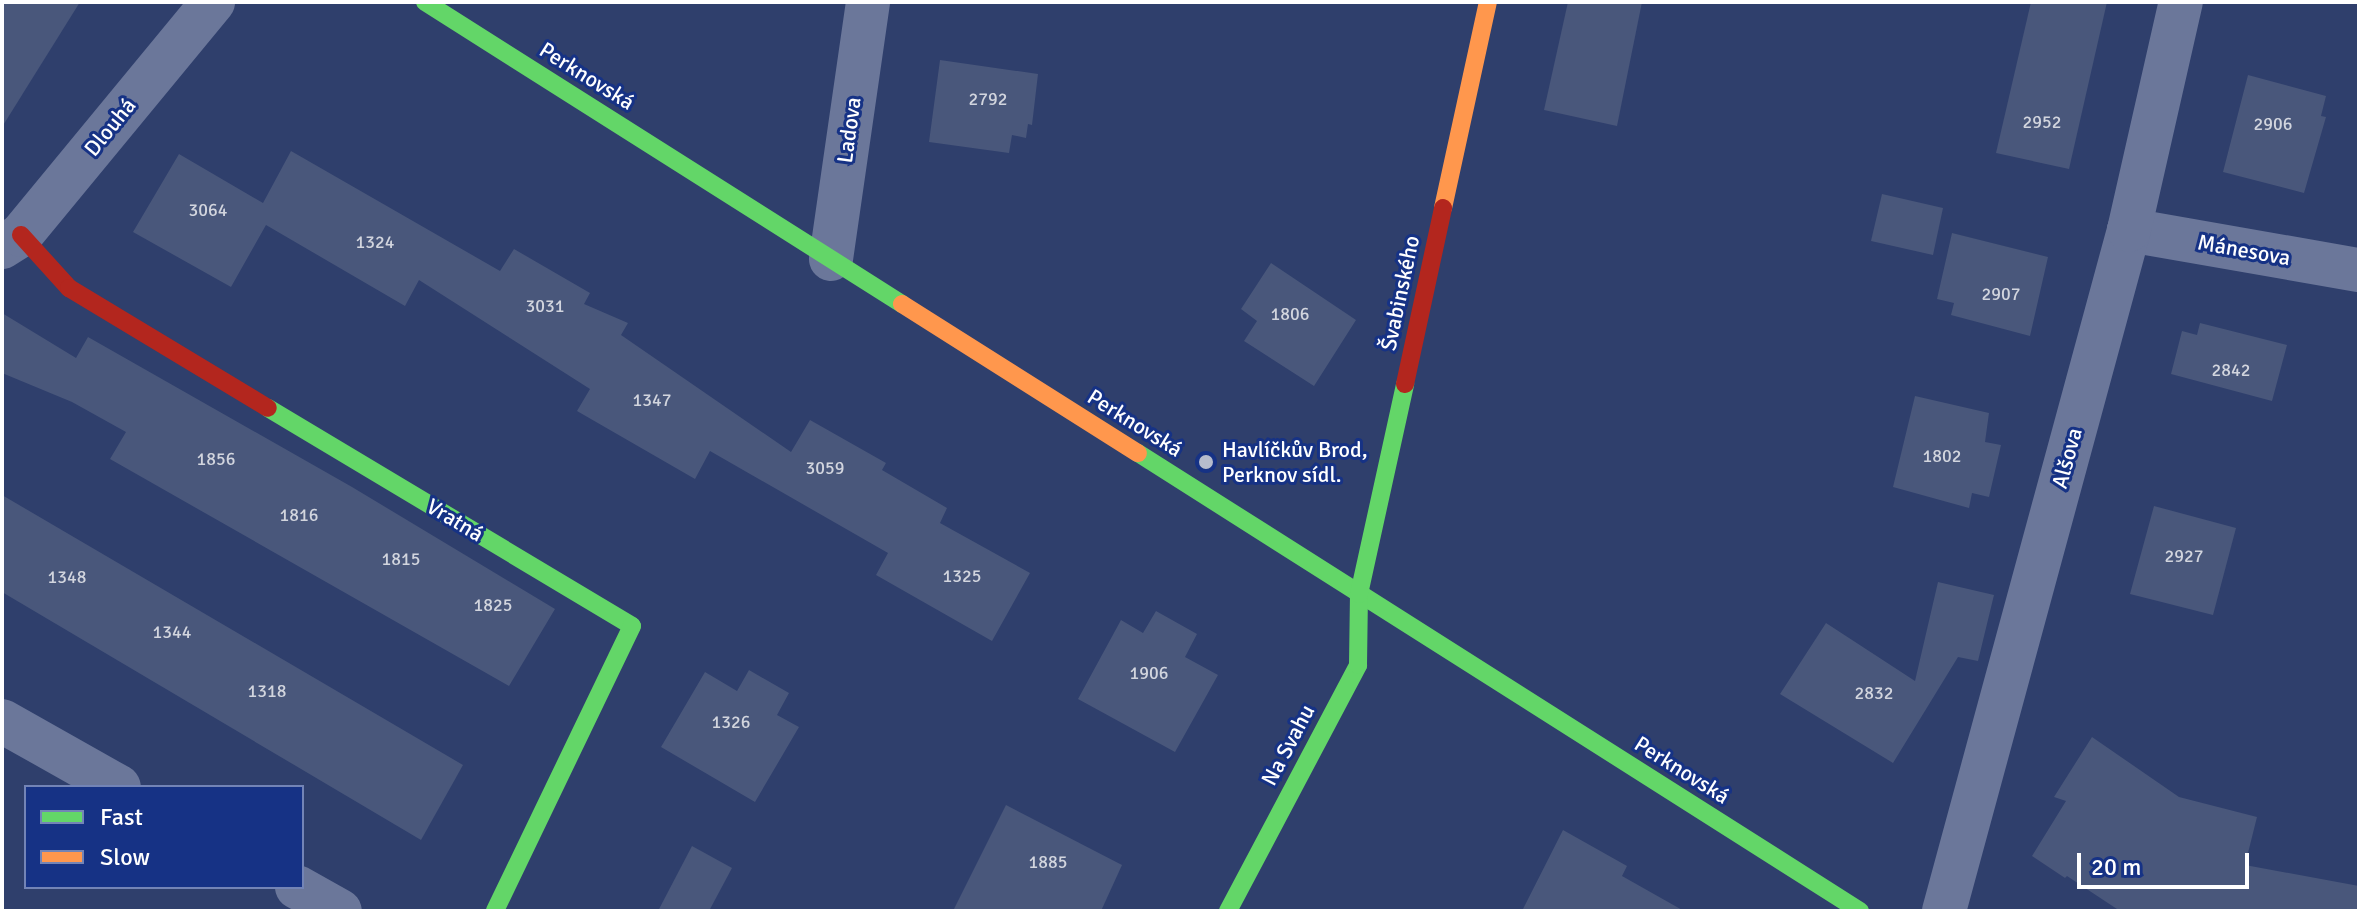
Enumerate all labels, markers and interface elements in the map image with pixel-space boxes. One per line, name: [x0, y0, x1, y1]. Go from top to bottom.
street label: Perknovská: [535, 36, 639, 116]
house number: 2792: [969, 88, 1007, 110]
street label: Dlouhá: [79, 93, 141, 161]
street label: Ladova: [831, 95, 867, 165]
house number: 2952: [2023, 111, 2061, 133]
house number: 2906: [2254, 113, 2292, 135]
house number: 3064: [189, 199, 227, 221]
street label: Mánesova: [2195, 229, 2293, 271]
house number: 1324: [356, 231, 394, 253]
street label: Švabinského: [1375, 233, 1425, 353]
house number: 2907: [1982, 283, 2020, 305]
house number: 3031: [526, 295, 564, 317]
house number: 1806: [1271, 303, 1309, 325]
house number: 2842: [2212, 359, 2250, 381]
street label: Perknovská: [1083, 383, 1187, 463]
house number: 1347: [633, 389, 671, 411]
street label: Alšova: [2046, 425, 2088, 491]
place label: Havlíčkův Brod, Perknov sídl.: [1222, 436, 1368, 488]
house number: 1802: [1923, 445, 1961, 467]
house number: 1856: [197, 448, 235, 470]
marker: Havlíčkův Brod, Perknov sídl.: [1197, 453, 1215, 471]
house number: 3059: [806, 457, 844, 479]
street label: Vratná: [422, 493, 488, 547]
house number: 1816: [280, 504, 318, 526]
house number: 2927: [2165, 545, 2203, 567]
house number: 1815: [382, 548, 420, 570]
house number: 1325: [943, 565, 981, 587]
house number: 1348: [48, 566, 86, 588]
house number: 1825: [474, 594, 512, 616]
house number: 1344: [153, 621, 191, 643]
house number: 1906: [1130, 662, 1168, 684]
house number: 1318: [248, 680, 286, 702]
house number: 2832: [1855, 682, 1893, 704]
street label: Na Svahu: [1256, 700, 1320, 790]
house number: 1326: [712, 711, 750, 733]
street label: Perknovská: [1630, 730, 1734, 810]
legend: [24, 785, 304, 889]
text: Fast: [100, 802, 143, 832]
scale bar: [2081, 837, 2253, 887]
text: Slow: [100, 842, 150, 872]
house number: 1885: [1029, 851, 1067, 873]
text: 20 m: [2091, 852, 2141, 882]

